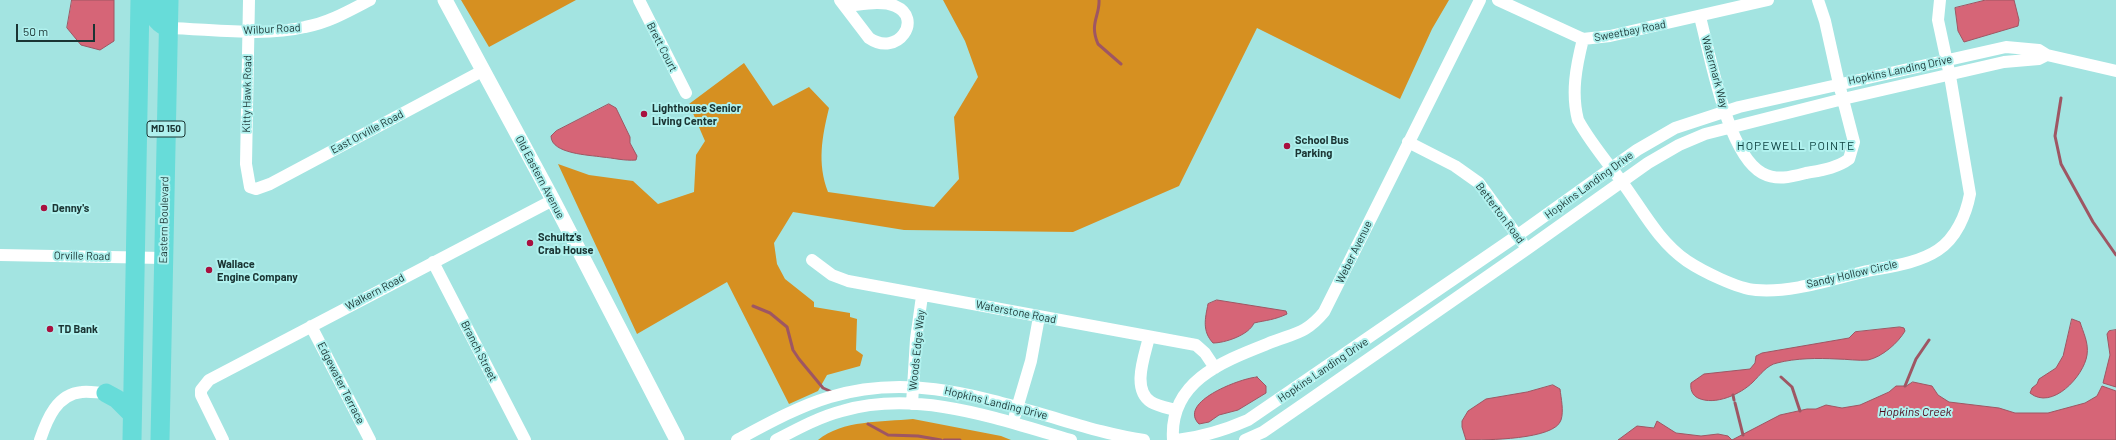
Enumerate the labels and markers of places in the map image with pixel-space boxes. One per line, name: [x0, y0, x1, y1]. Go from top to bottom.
place label: Lighthouse Senior Living Center: [652, 101, 741, 127]
marker: Lighthouse Senior Living Center: [639, 109, 649, 119]
place label: School Bus Parking: [1295, 133, 1349, 159]
marker: School Bus Parking: [1282, 141, 1292, 151]
place label: Denny's: [52, 201, 89, 215]
marker: Denny's: [39, 203, 49, 213]
place label: Schultz's Crab House: [538, 230, 594, 256]
marker: Schultz's Crab House: [525, 238, 535, 248]
place label: Wallace Engine Company: [217, 257, 298, 283]
marker: Wallace Engine Company: [204, 265, 214, 275]
place label: TD Bank: [58, 322, 98, 336]
marker: TD Bank: [45, 324, 55, 334]

